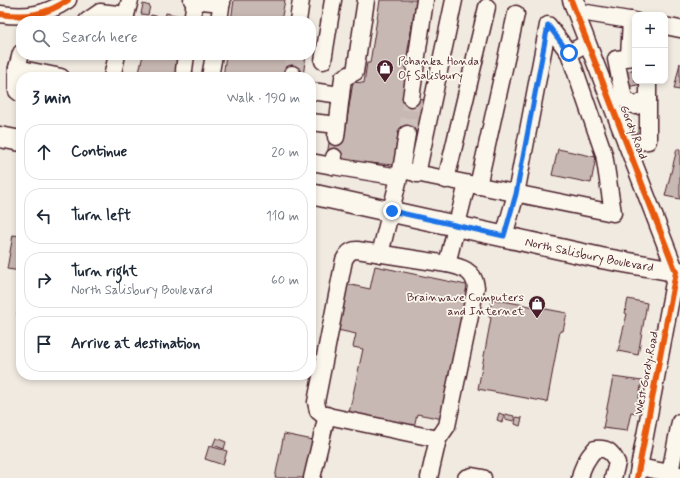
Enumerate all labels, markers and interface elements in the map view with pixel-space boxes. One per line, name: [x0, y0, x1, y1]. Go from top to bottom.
map controls: [632, 12, 668, 84]
button: +: [632, 12, 668, 48]
search box: [16, 16, 316, 60]
icon: search: [30, 27, 52, 49]
text: Search here: [62, 28, 138, 48]
route start: [560, 44, 578, 62]
button: −: [632, 48, 668, 84]
place label: Pohanka Honda Of Salisbury: [398, 54, 479, 84]
shop icon: Pohanka Honda Of Salisbury: [375, 58, 395, 83]
text: 3 min: [32, 87, 71, 109]
text: Walk · 190 m: [227, 90, 300, 107]
street label: Gordy Road: [615, 103, 651, 162]
icon: ahead: [33, 141, 55, 163]
text: Continue: [71, 142, 127, 162]
text: 20 m: [271, 144, 299, 161]
route end: [383, 202, 401, 220]
icon: left: [33, 205, 55, 227]
text: Turn left: [71, 206, 131, 226]
text: 110 m: [266, 208, 299, 225]
street label: North Salisbury Boulevard: [523, 234, 655, 276]
text: Turn right: [71, 262, 138, 282]
icon: right: [33, 269, 55, 291]
text: 60 m: [271, 272, 299, 289]
text: North Salisbury Boulevard: [71, 282, 213, 299]
place label: Brainwave Computers and Internet: [407, 290, 524, 320]
shop icon: Brainwave Computers and Internet: [527, 294, 547, 319]
street label: West Gordy Road: [631, 330, 663, 416]
icon: arrive: [33, 333, 55, 355]
text: Arrive at destination: [71, 334, 200, 354]

